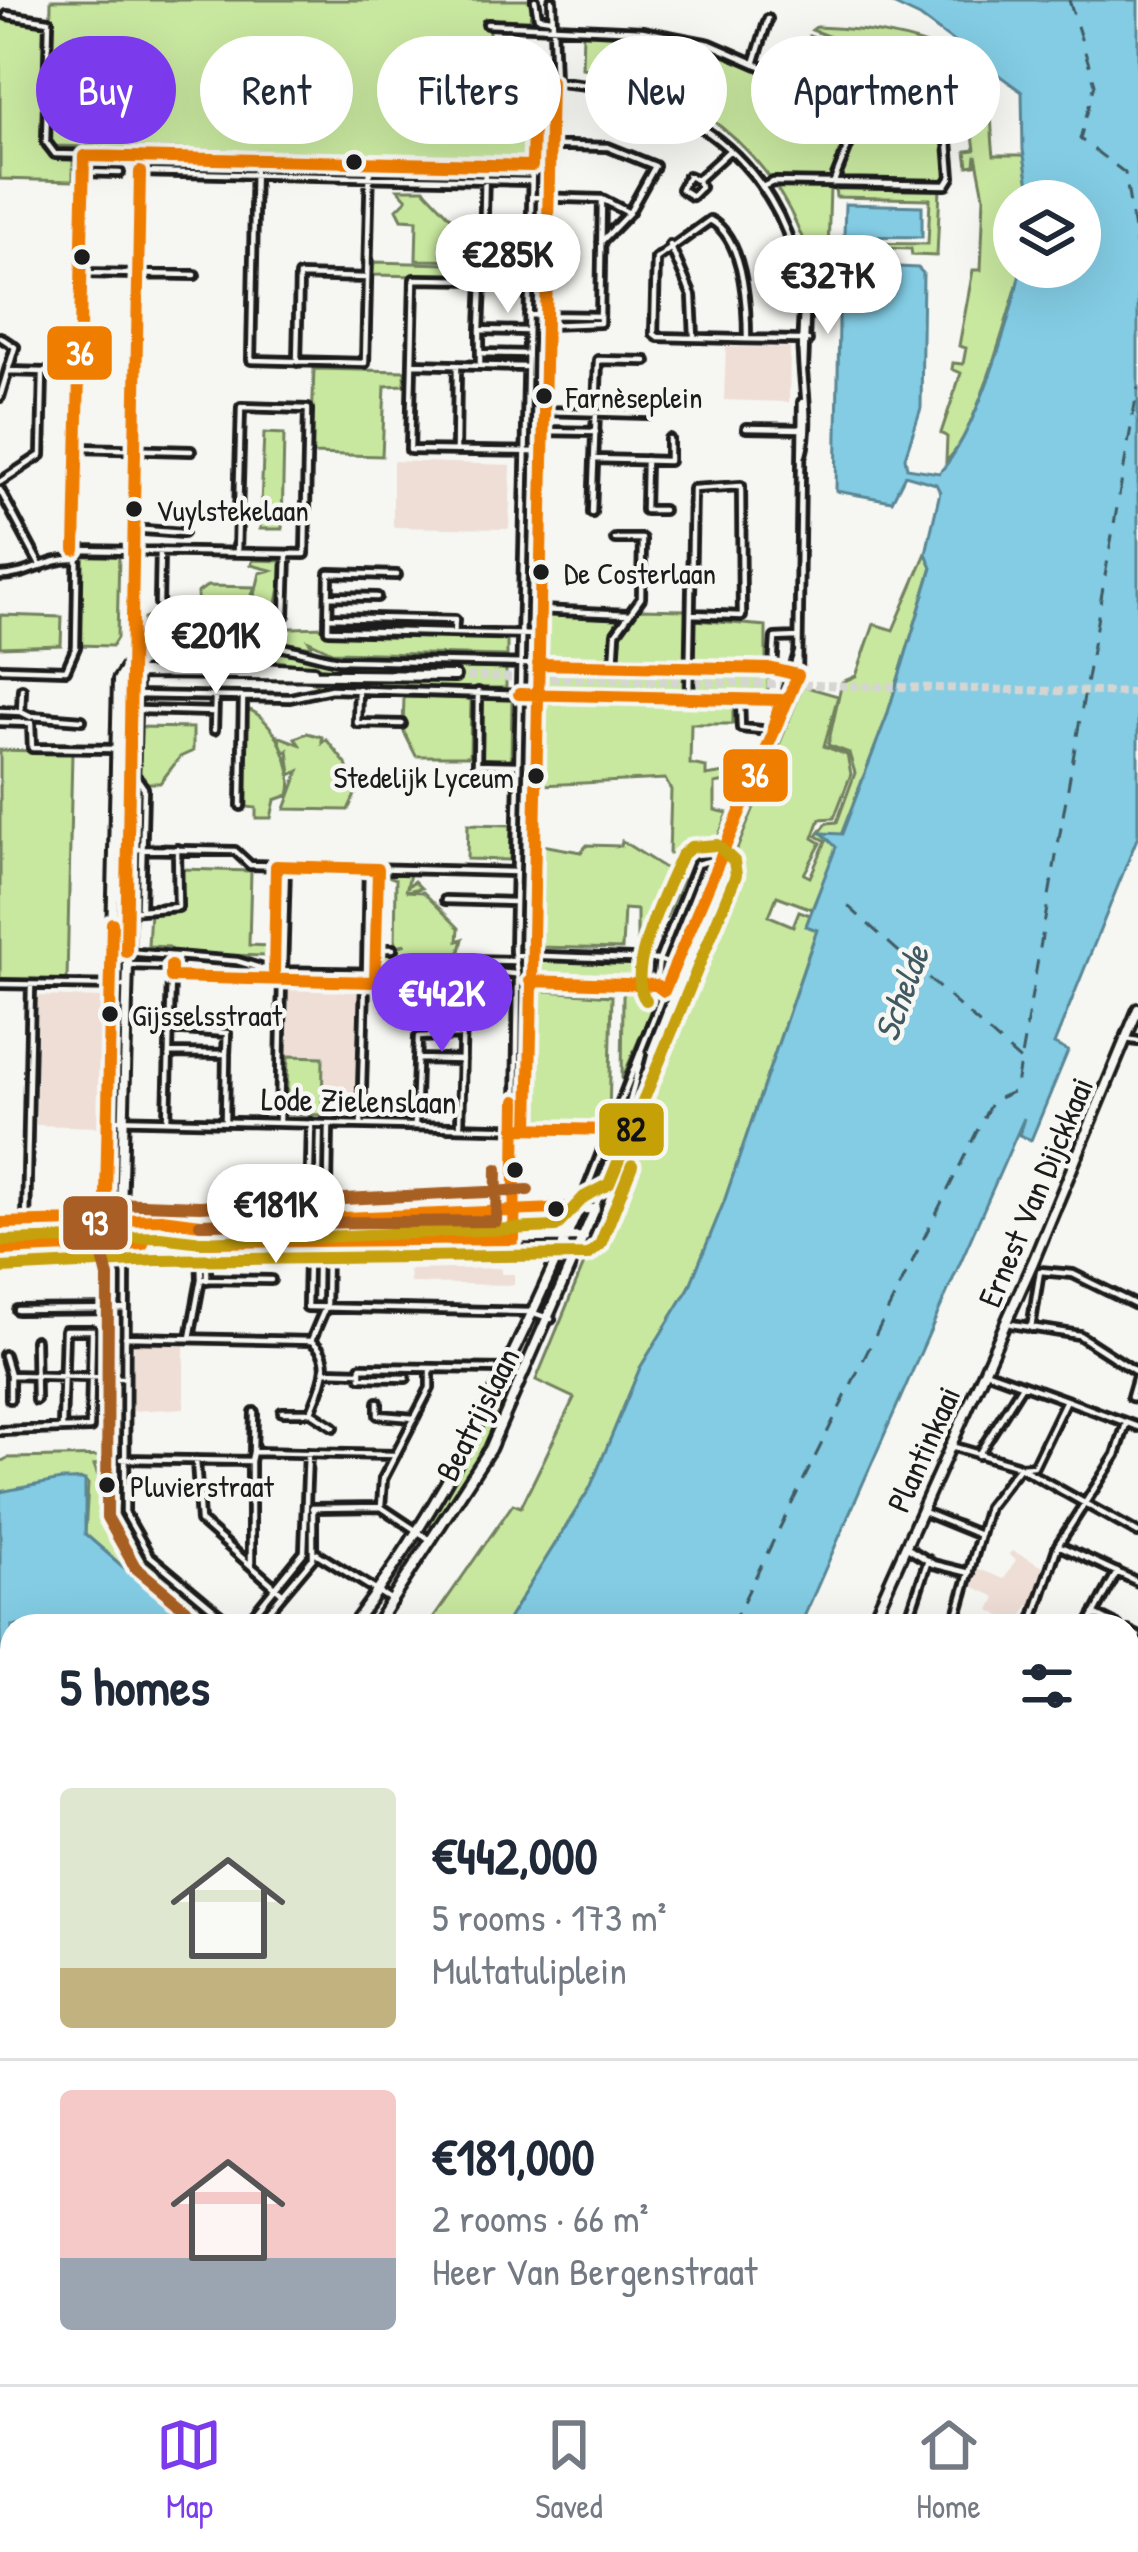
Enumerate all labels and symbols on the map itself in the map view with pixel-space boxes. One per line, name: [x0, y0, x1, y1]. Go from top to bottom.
unlabelled marker: [343, 151, 365, 173]
pin: €285K: [424, 214, 592, 316]
pin: €327K: [744, 235, 912, 337]
unlabelled marker: [71, 246, 93, 268]
line badge: 36: [45, 324, 114, 382]
text: 36: [66, 331, 94, 375]
place label: Farnèseplein: [565, 377, 703, 417]
marker: Farnèseplein: [533, 385, 555, 407]
place label: Vuylstekelaan: [156, 490, 309, 530]
marker: Vuylstekelaan: [123, 498, 145, 520]
place label: De Costerlaan: [564, 553, 716, 593]
marker: De Costerlaan: [530, 561, 552, 583]
pin: €201K: [132, 595, 300, 697]
line badge: 36: [721, 747, 790, 804]
text: 36: [741, 753, 769, 797]
place label: Stedelijk Lyceum: [333, 757, 514, 797]
marker: Stedelijk Lyceum: [525, 765, 547, 787]
water label: Schelde: [861, 937, 941, 1047]
pin: €442K: [358, 953, 526, 1055]
place label: Gijsselsstraat: [132, 995, 283, 1035]
marker: Gijsselsstraat: [99, 1003, 121, 1025]
street label: Ernest Van Dijckkaai: [967, 1071, 1103, 1313]
street label: Lode Zielenslaan: [261, 1076, 457, 1124]
line badge: 82: [597, 1101, 666, 1158]
text: 82: [616, 1107, 646, 1151]
unlabelled marker: [504, 1159, 526, 1181]
pin: €181K: [192, 1164, 360, 1266]
line badge: 93: [61, 1194, 130, 1252]
unlabelled marker: [545, 1198, 567, 1220]
text: 93: [82, 1201, 109, 1245]
street label: Beatrijslaan: [425, 1340, 529, 1488]
street label: Plantinkaai: [876, 1379, 970, 1519]
place label: Pluvierstraat: [130, 1466, 275, 1506]
marker: Pluvierstraat: [96, 1474, 118, 1496]

